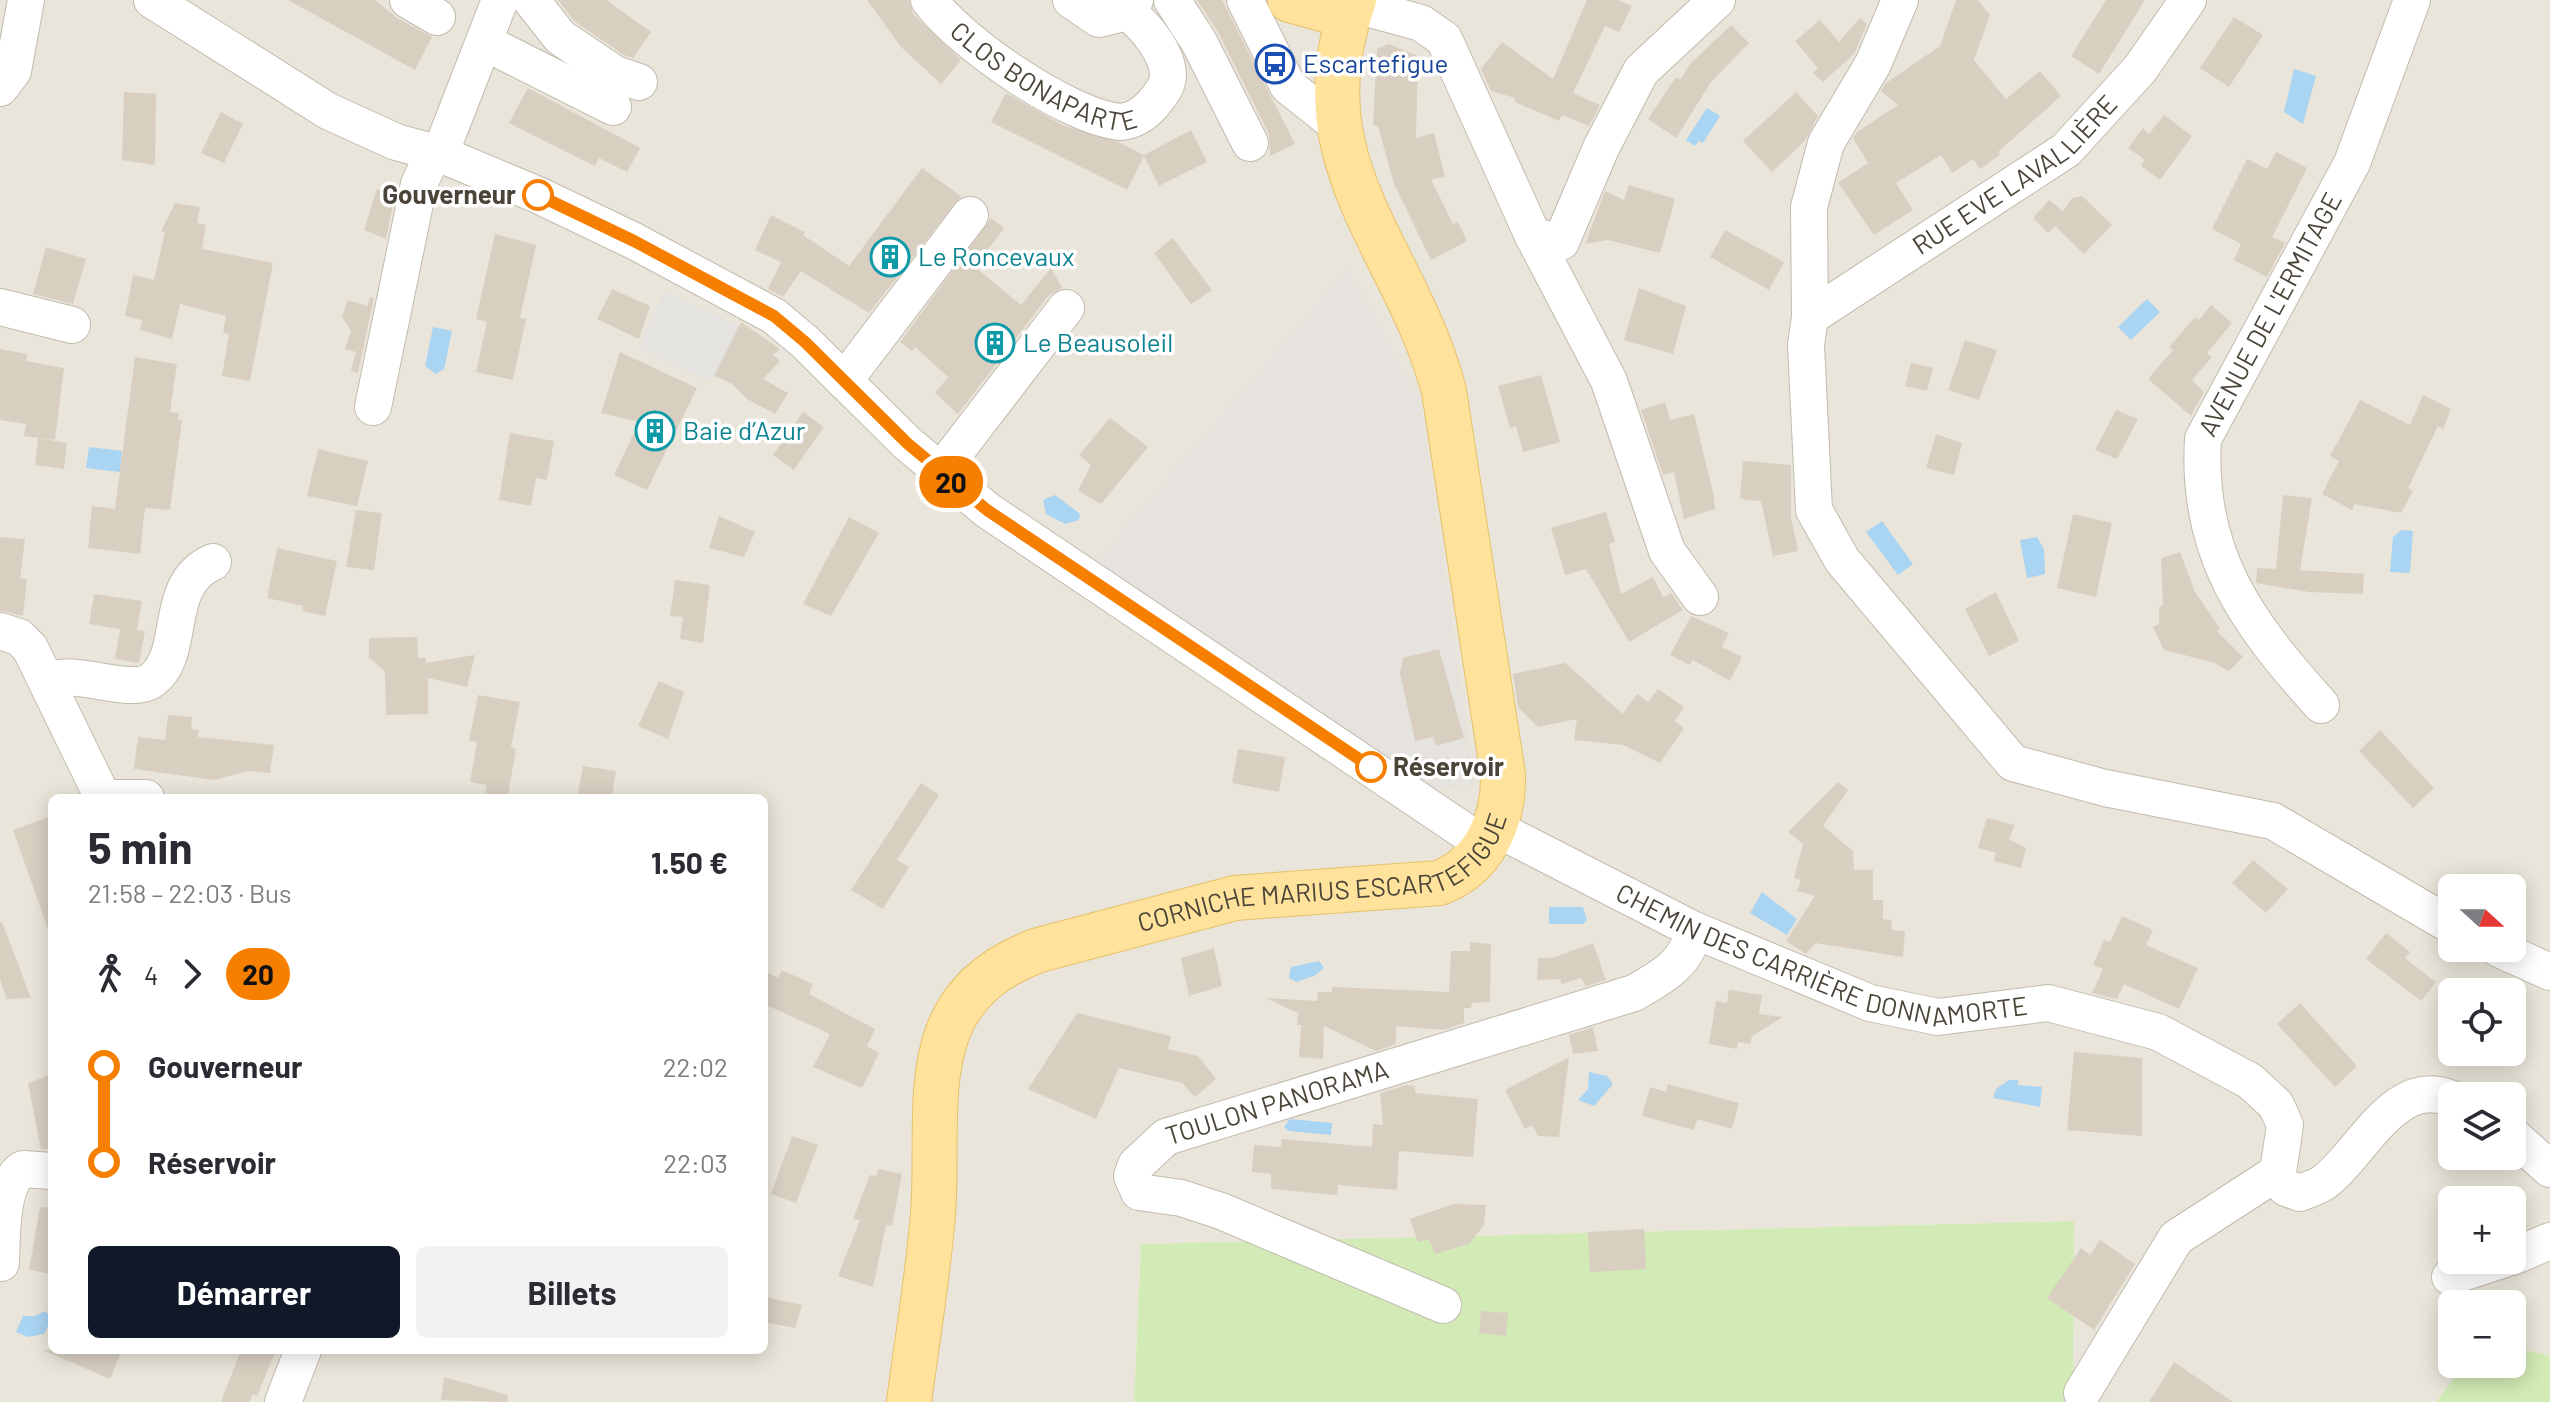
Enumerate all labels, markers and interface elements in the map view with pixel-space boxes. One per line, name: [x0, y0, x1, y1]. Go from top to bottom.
street label: CLOS BONAPARTE: [945, 14, 1140, 136]
bus stop icon: Escartefigue: [1254, 43, 1296, 85]
place label: Escartefigue: [1303, 47, 1448, 78]
street label: RUE EVE LAVALLIÈRE: [1906, 88, 2123, 260]
place label: Gouverneur: [382, 178, 516, 209]
marker: Gouverneur: [523, 180, 553, 210]
street label: AVENUE DE L'ERMITAGE: [2191, 187, 2347, 441]
building icon: Le Roncevaux: [869, 236, 911, 278]
place label: Le Roncevaux: [918, 240, 1074, 271]
building icon: Le Beausoleil: [974, 322, 1016, 364]
place label: Le Beausoleil: [1023, 326, 1173, 357]
building icon: Baie d’Azur: [634, 410, 676, 452]
place label: Baie d’Azur: [683, 414, 806, 445]
line badge: 20: [915, 456, 987, 508]
text: 20: [935, 465, 967, 499]
place label: Réservoir: [1393, 750, 1504, 781]
marker: Réservoir: [1356, 752, 1386, 782]
street label: CORNICHE MARIUS ESCARTEFIGUE: [1134, 809, 1512, 937]
text: 5 min: [88, 820, 193, 873]
text: 1.50 €: [651, 844, 728, 880]
north arrow: [2438, 874, 2526, 962]
map controls: [2438, 874, 2526, 1378]
street label: CHEMIN DES CARRIÈRE DONNAMORTE: [1612, 876, 2029, 1032]
text: 21:58 – 22:03 · Bus: [88, 877, 292, 908]
icon: walk: [88, 952, 132, 996]
icon: forward: [170, 952, 214, 996]
text: 20: [242, 957, 274, 991]
text: 4: [144, 959, 158, 990]
button: locate: [2438, 978, 2526, 1066]
text: Gouverneur: [148, 1048, 302, 1084]
text: 22:02: [663, 1051, 728, 1082]
street label: TOULON PANORAMA: [1161, 1053, 1392, 1150]
button: layers: [2438, 1082, 2526, 1170]
text: Réservoir: [148, 1144, 276, 1180]
text: 22:03: [663, 1147, 728, 1178]
button: +: [2438, 1186, 2526, 1274]
button: Démarrer: [88, 1246, 400, 1338]
button: Billets: [416, 1246, 728, 1338]
button: −: [2438, 1290, 2526, 1378]

